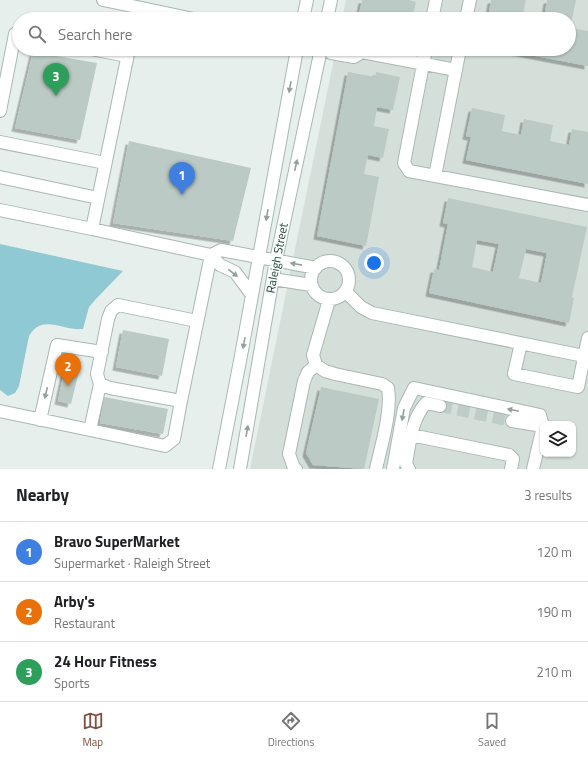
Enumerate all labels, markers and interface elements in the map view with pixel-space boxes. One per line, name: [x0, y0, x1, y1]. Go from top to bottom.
search box: [12, 12, 576, 56]
icon: search: [26, 23, 48, 45]
text: Search here: [58, 23, 132, 46]
pin: 3: [43, 63, 69, 96]
one-way arrow: [287, 81, 293, 93]
one-way arrow: [294, 159, 300, 171]
pin: 1: [169, 162, 195, 195]
one-way arrow: [264, 209, 270, 221]
street label: Raleigh Street: [260, 220, 293, 295]
your location: [364, 253, 384, 273]
one-way arrow: [290, 260, 302, 266]
one-way arrow: [228, 269, 239, 277]
one-way arrow: [240, 337, 246, 349]
pin: 2: [55, 353, 81, 386]
one-way arrow: [43, 387, 49, 399]
one-way arrow: [507, 406, 519, 412]
one-way arrow: [400, 409, 406, 421]
map controls: [540, 421, 576, 457]
button: layers: [540, 421, 576, 457]
one-way arrow: [244, 424, 250, 437]
text: Nearby: [16, 482, 69, 508]
text: 3 results: [524, 485, 572, 505]
text: Bravo SuperMarket: [54, 530, 180, 553]
text: 1: [25, 542, 33, 562]
text: 120 m: [536, 542, 572, 562]
text: Supermarket · Raleigh Street: [54, 553, 210, 573]
text: Arby's: [54, 590, 95, 613]
text: 2: [25, 602, 33, 622]
text: 190 m: [536, 602, 572, 622]
text: Restaurant: [54, 613, 115, 633]
text: 24 Hour Fitness: [54, 650, 157, 673]
text: 3: [25, 662, 33, 682]
text: 210 m: [536, 662, 572, 682]
text: Sports: [54, 673, 90, 693]
tab: Map: [82, 710, 104, 750]
tab: Directions: [268, 710, 314, 750]
tab: Saved: [478, 710, 506, 750]

